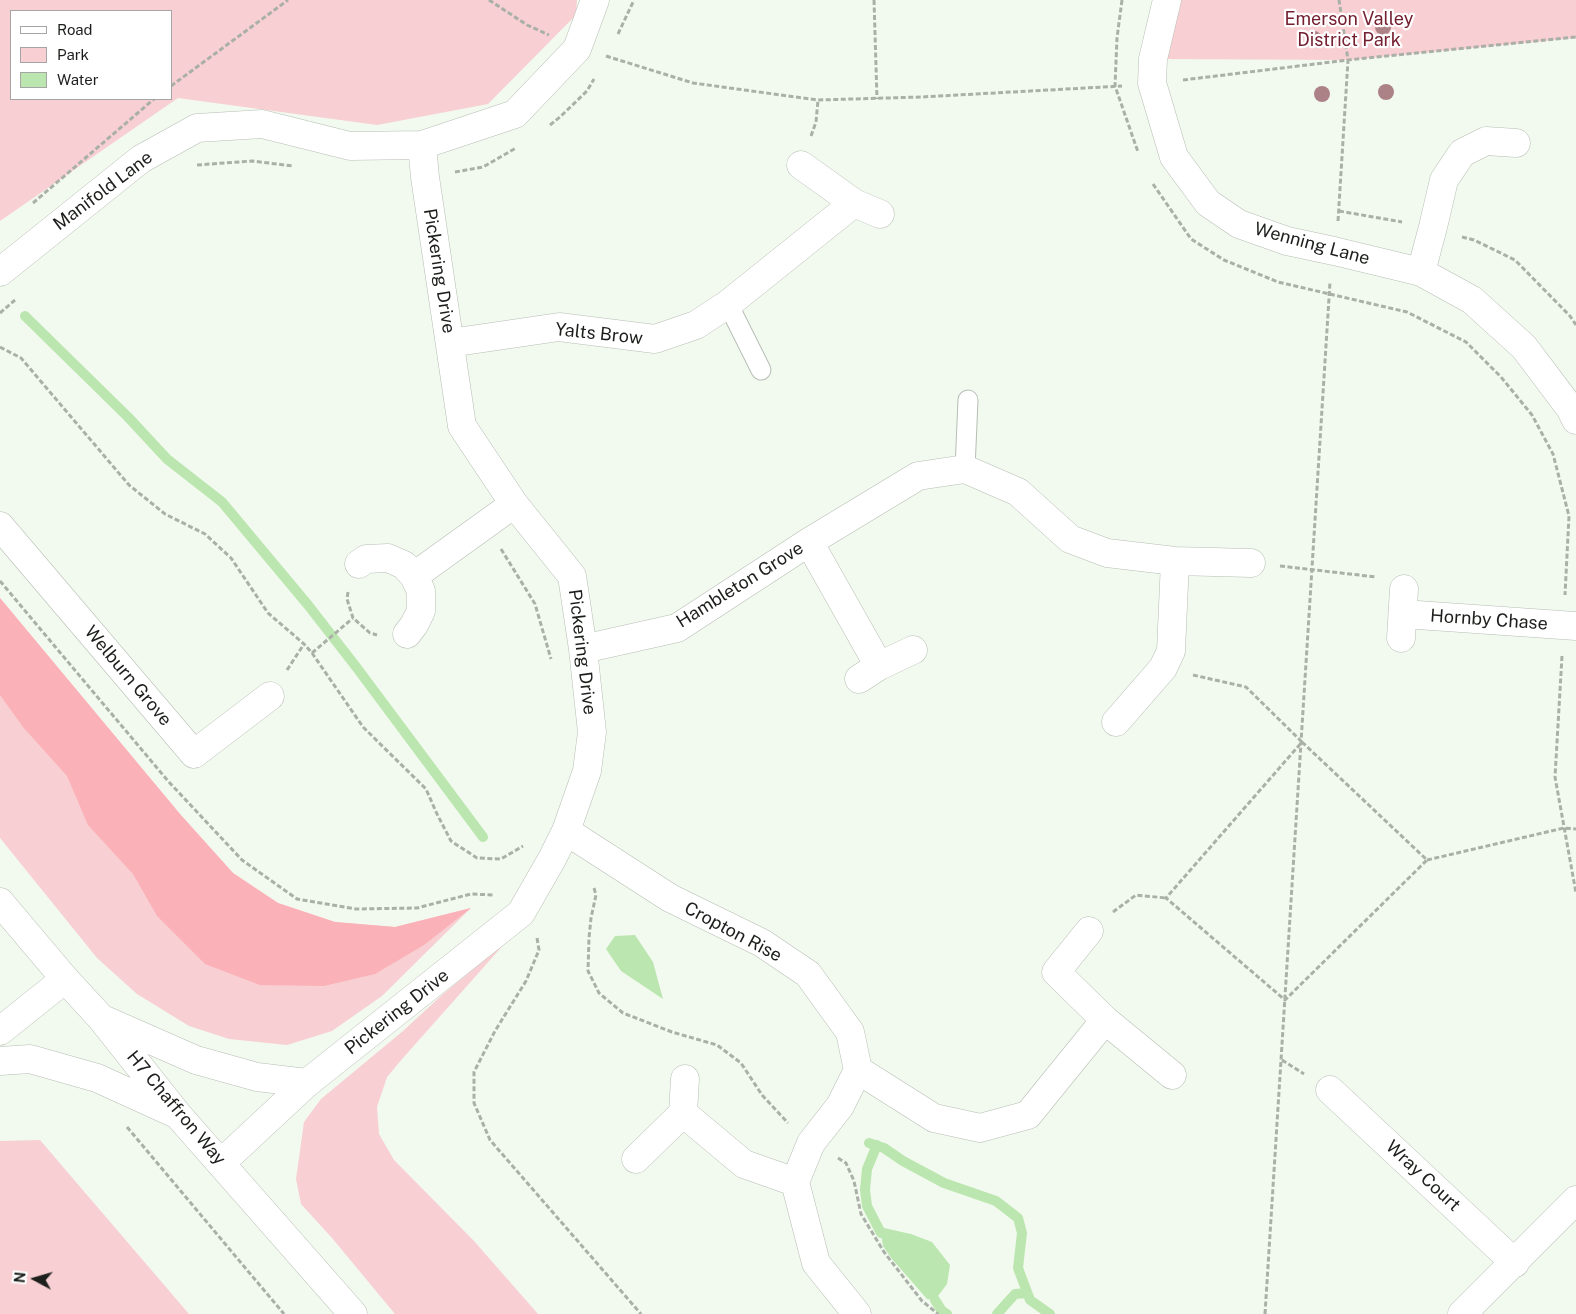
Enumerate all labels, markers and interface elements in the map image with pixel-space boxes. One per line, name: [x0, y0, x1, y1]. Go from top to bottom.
park label: Emerson Valley District Park: [1285, 8, 1413, 50]
legend: [10, 10, 172, 100]
text: Road: [57, 21, 93, 38]
text: Park: [57, 46, 89, 63]
text: Water: [57, 71, 99, 88]
street label: Manifold Lane: [49, 147, 157, 235]
street label: Pickering Drive: [418, 207, 460, 335]
street label: Wenning Lane: [1252, 218, 1372, 270]
street label: Yalts Brow: [554, 319, 644, 349]
street label: Hambleton Grove: [673, 537, 807, 633]
street label: Pickering Drive: [564, 588, 600, 716]
street label: Hornby Chase: [1429, 605, 1549, 635]
street label: Welburn Grove: [80, 622, 176, 730]
street label: Cropton Rise: [681, 897, 785, 967]
street label: Pickering Drive: [341, 965, 453, 1059]
street label: H7 Chaffron Way: [122, 1046, 230, 1170]
street label: Wray Court: [1381, 1136, 1465, 1216]
north arrow: [10, 1254, 60, 1304]
text: N: [12, 1271, 29, 1284]

